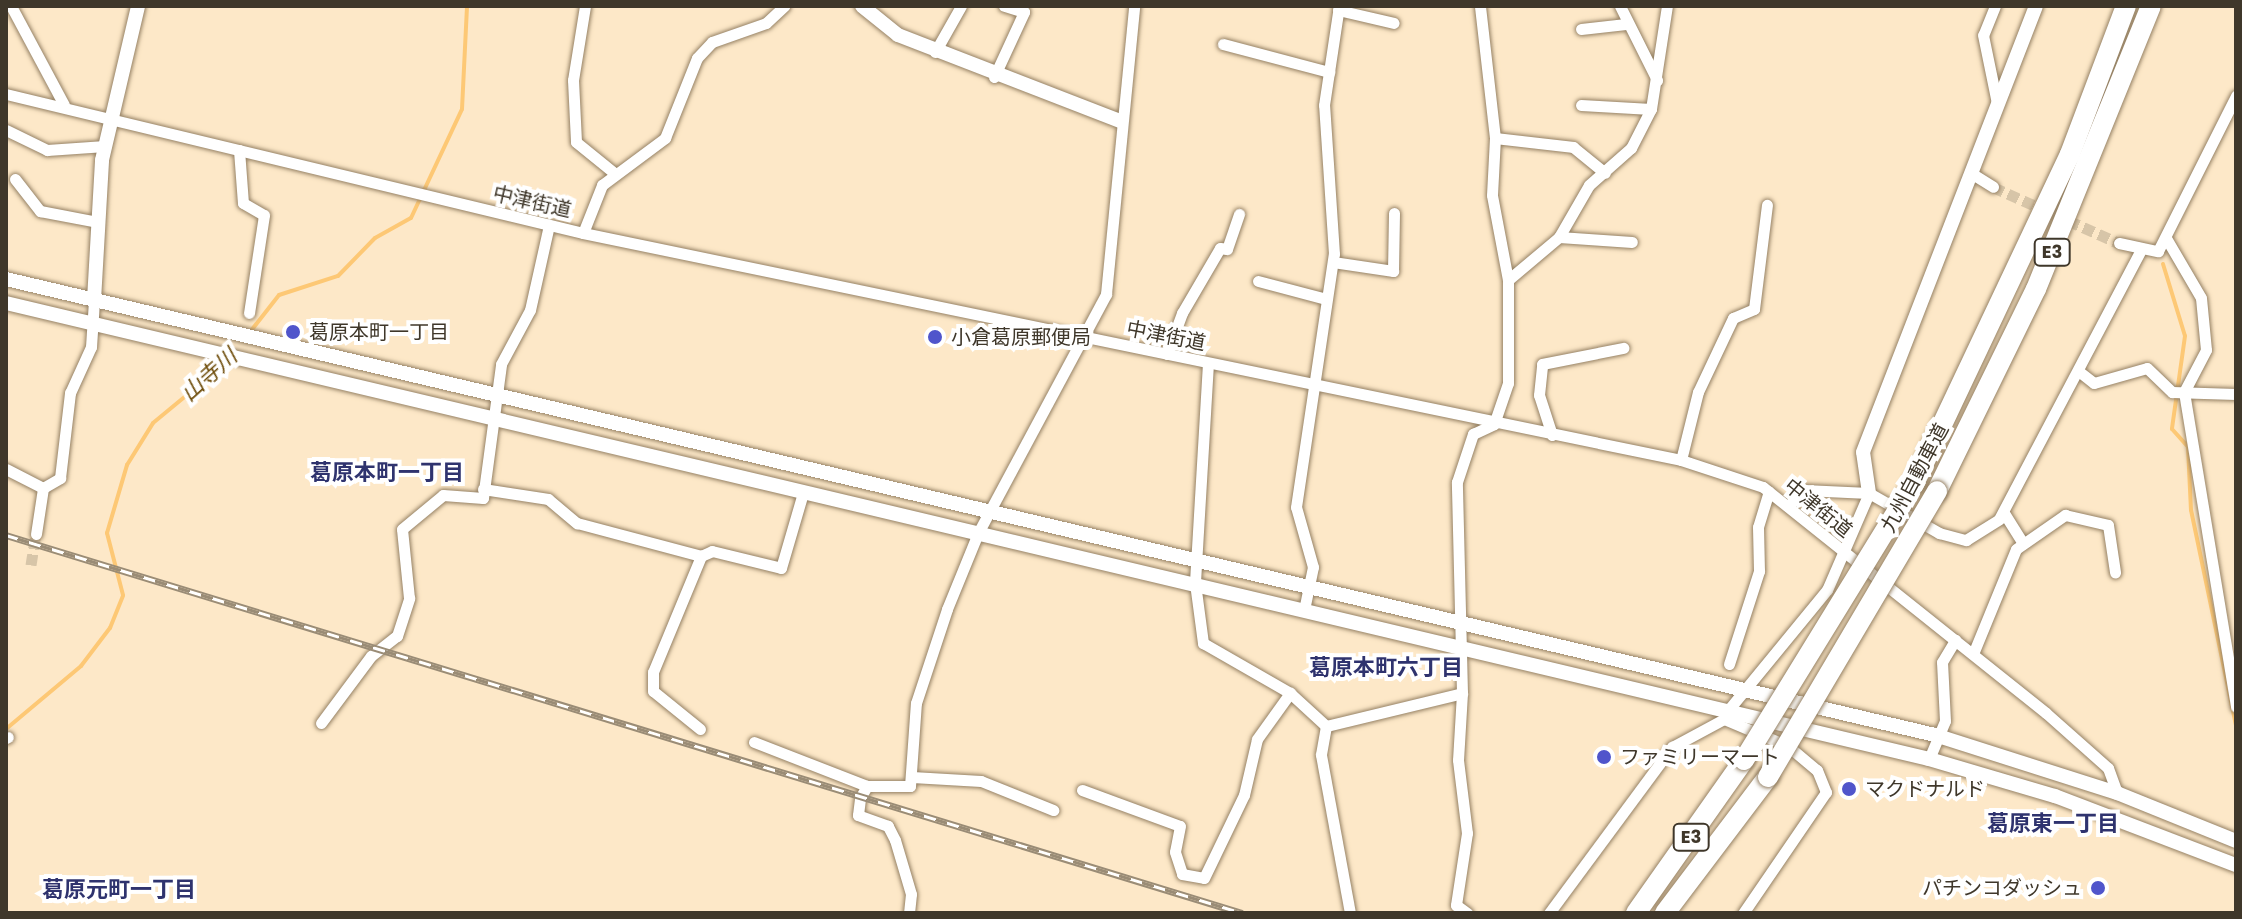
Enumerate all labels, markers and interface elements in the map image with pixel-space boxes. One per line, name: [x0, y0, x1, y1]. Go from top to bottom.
street label: 中津街道: [490, 181, 574, 223]
road number: E3: [2032, 238, 2072, 266]
street label: 中津街道: [1124, 317, 1208, 355]
place label: 葛原本町一丁目: [309, 320, 449, 344]
marker: 葛原本町一丁目: [284, 323, 302, 341]
place label: 小倉葛原郵便局: [951, 325, 1091, 349]
marker: 小倉葛原郵便局: [926, 328, 944, 346]
water label: 山寺川: [176, 343, 242, 407]
street label: 九州自動車道: [1876, 419, 1954, 537]
district label: 葛原本町一丁目: [310, 460, 464, 486]
street label: 中津街道: [1779, 474, 1857, 542]
district label: 葛原本町六丁目: [1309, 655, 1463, 681]
place label: ファミリーマート: [1620, 745, 1780, 769]
marker: ファミリーマート: [1595, 748, 1613, 766]
place label: マクドナルド: [1865, 777, 1985, 801]
marker: マクドナルド: [1840, 780, 1858, 798]
district label: 葛原東一丁目: [1987, 811, 2119, 837]
road number: E3: [1671, 823, 1711, 851]
place label: パチンコダッシュ: [1922, 876, 2082, 900]
district label: 葛原元町一丁目: [42, 877, 196, 903]
marker: パチンコダッシュ: [2089, 879, 2107, 897]

